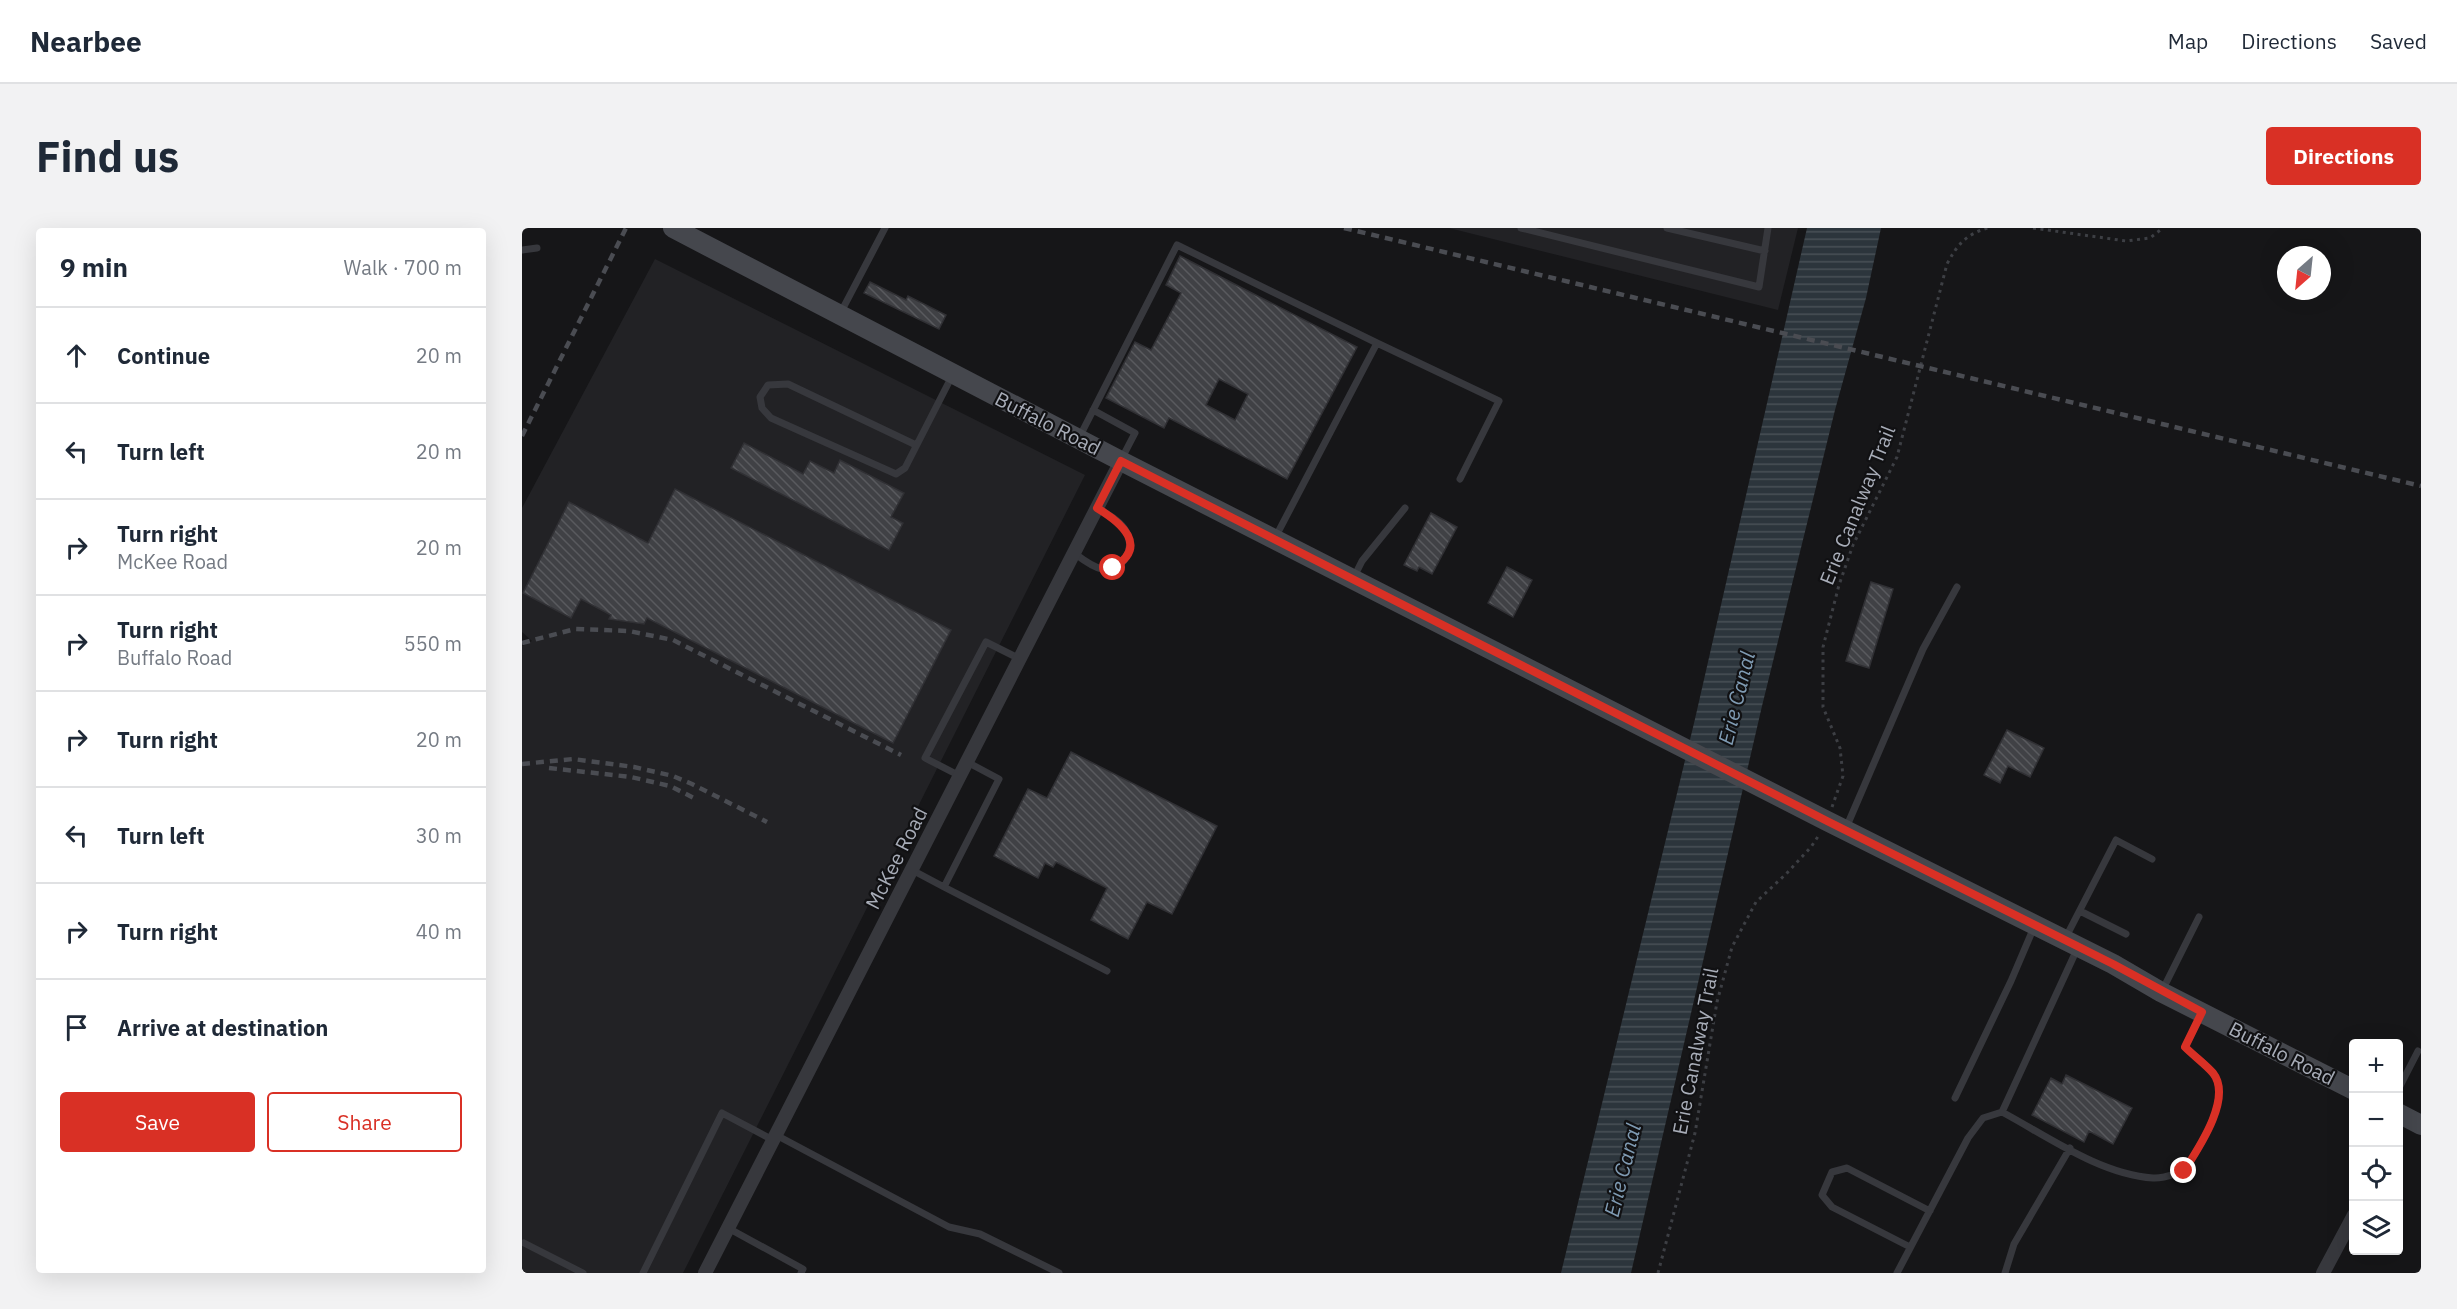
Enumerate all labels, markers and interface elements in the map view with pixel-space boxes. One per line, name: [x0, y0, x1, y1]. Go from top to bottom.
text: Nearbee: [30, 23, 142, 60]
text: Map: [2168, 27, 2208, 55]
text: Directions: [2241, 27, 2337, 55]
text: Saved: [2370, 27, 2427, 55]
button: Directions: [2266, 127, 2421, 185]
text: Find us: [36, 129, 179, 184]
north arrow: [2277, 246, 2331, 300]
text: 9 min: [60, 250, 128, 284]
text: Walk · 700 m: [344, 254, 462, 281]
icon: ahead: [60, 339, 93, 372]
text: Continue: [117, 341, 210, 370]
text: 20 m: [416, 342, 462, 369]
street label: Buffalo Road: [990, 385, 1106, 461]
street label: Erie Canalway Trail: [1813, 421, 1901, 589]
icon: left: [60, 435, 93, 468]
text: Turn left: [117, 437, 205, 466]
text: 20 m: [416, 438, 462, 465]
text: Turn right: [117, 519, 218, 548]
icon: right: [60, 531, 93, 564]
text: 20 m: [416, 534, 462, 561]
text: McKee Road: [117, 548, 228, 575]
route start: [1099, 554, 1125, 580]
text: Turn right: [117, 615, 218, 644]
icon: right: [60, 627, 93, 660]
text: 550 m: [404, 630, 462, 657]
text: Buffalo Road: [117, 644, 232, 671]
water label: Erie Canal: [1711, 648, 1761, 748]
icon: right: [60, 723, 93, 756]
text: Turn right: [117, 725, 218, 754]
text: 20 m: [416, 726, 462, 753]
street label: McKee Road: [859, 802, 933, 914]
icon: left: [60, 819, 93, 852]
text: Turn left: [117, 821, 205, 850]
text: 30 m: [416, 822, 462, 849]
icon: right: [60, 915, 93, 948]
text: Turn right: [117, 917, 218, 946]
text: 40 m: [416, 918, 462, 945]
street label: Erie Canalway Trail: [1666, 965, 1724, 1137]
icon: arrive: [60, 1011, 93, 1044]
text: Arrive at destination: [117, 1013, 328, 1042]
street label: Buffalo Road: [2224, 1015, 2340, 1091]
map controls: [2349, 1039, 2403, 1255]
button: +: [2349, 1039, 2403, 1093]
button: Save: [60, 1092, 255, 1152]
button: Share: [267, 1092, 462, 1152]
button: −: [2349, 1093, 2403, 1147]
water label: Erie Canal: [1597, 1120, 1647, 1220]
button: locate: [2349, 1147, 2403, 1201]
route end: [2170, 1157, 2196, 1183]
button: layers: [2349, 1201, 2403, 1255]

